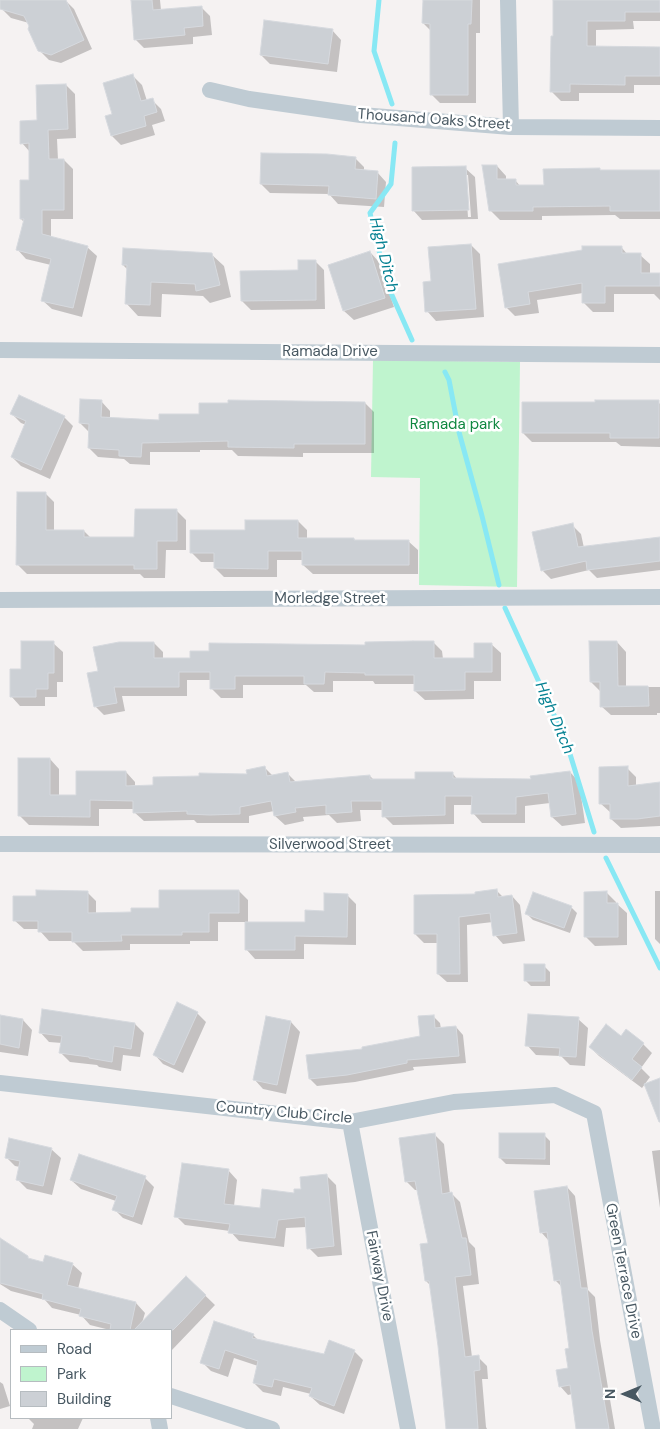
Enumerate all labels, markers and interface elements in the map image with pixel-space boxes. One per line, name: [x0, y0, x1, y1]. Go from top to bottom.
street label: Thousand Oaks Street: [357, 106, 511, 134]
water label: High Ditch: [364, 216, 402, 294]
street label: Ramada Drive: [282, 343, 378, 361]
park label: Ramada park: [410, 416, 500, 434]
street label: Morledge Street: [274, 590, 386, 608]
water label: High Ditch: [530, 679, 578, 757]
street label: Silverwood Street: [269, 836, 391, 854]
street label: Country Club Circle: [215, 1098, 353, 1128]
street label: Green Terrace Drive: [601, 1202, 645, 1340]
street label: Fairway Drive: [361, 1229, 397, 1323]
legend: [10, 1329, 172, 1419]
text: Road: [57, 1339, 92, 1359]
text: Park: [57, 1364, 87, 1384]
north arrow: [600, 1369, 650, 1419]
text: Building: [57, 1389, 112, 1409]
text: N: [601, 1389, 619, 1399]

